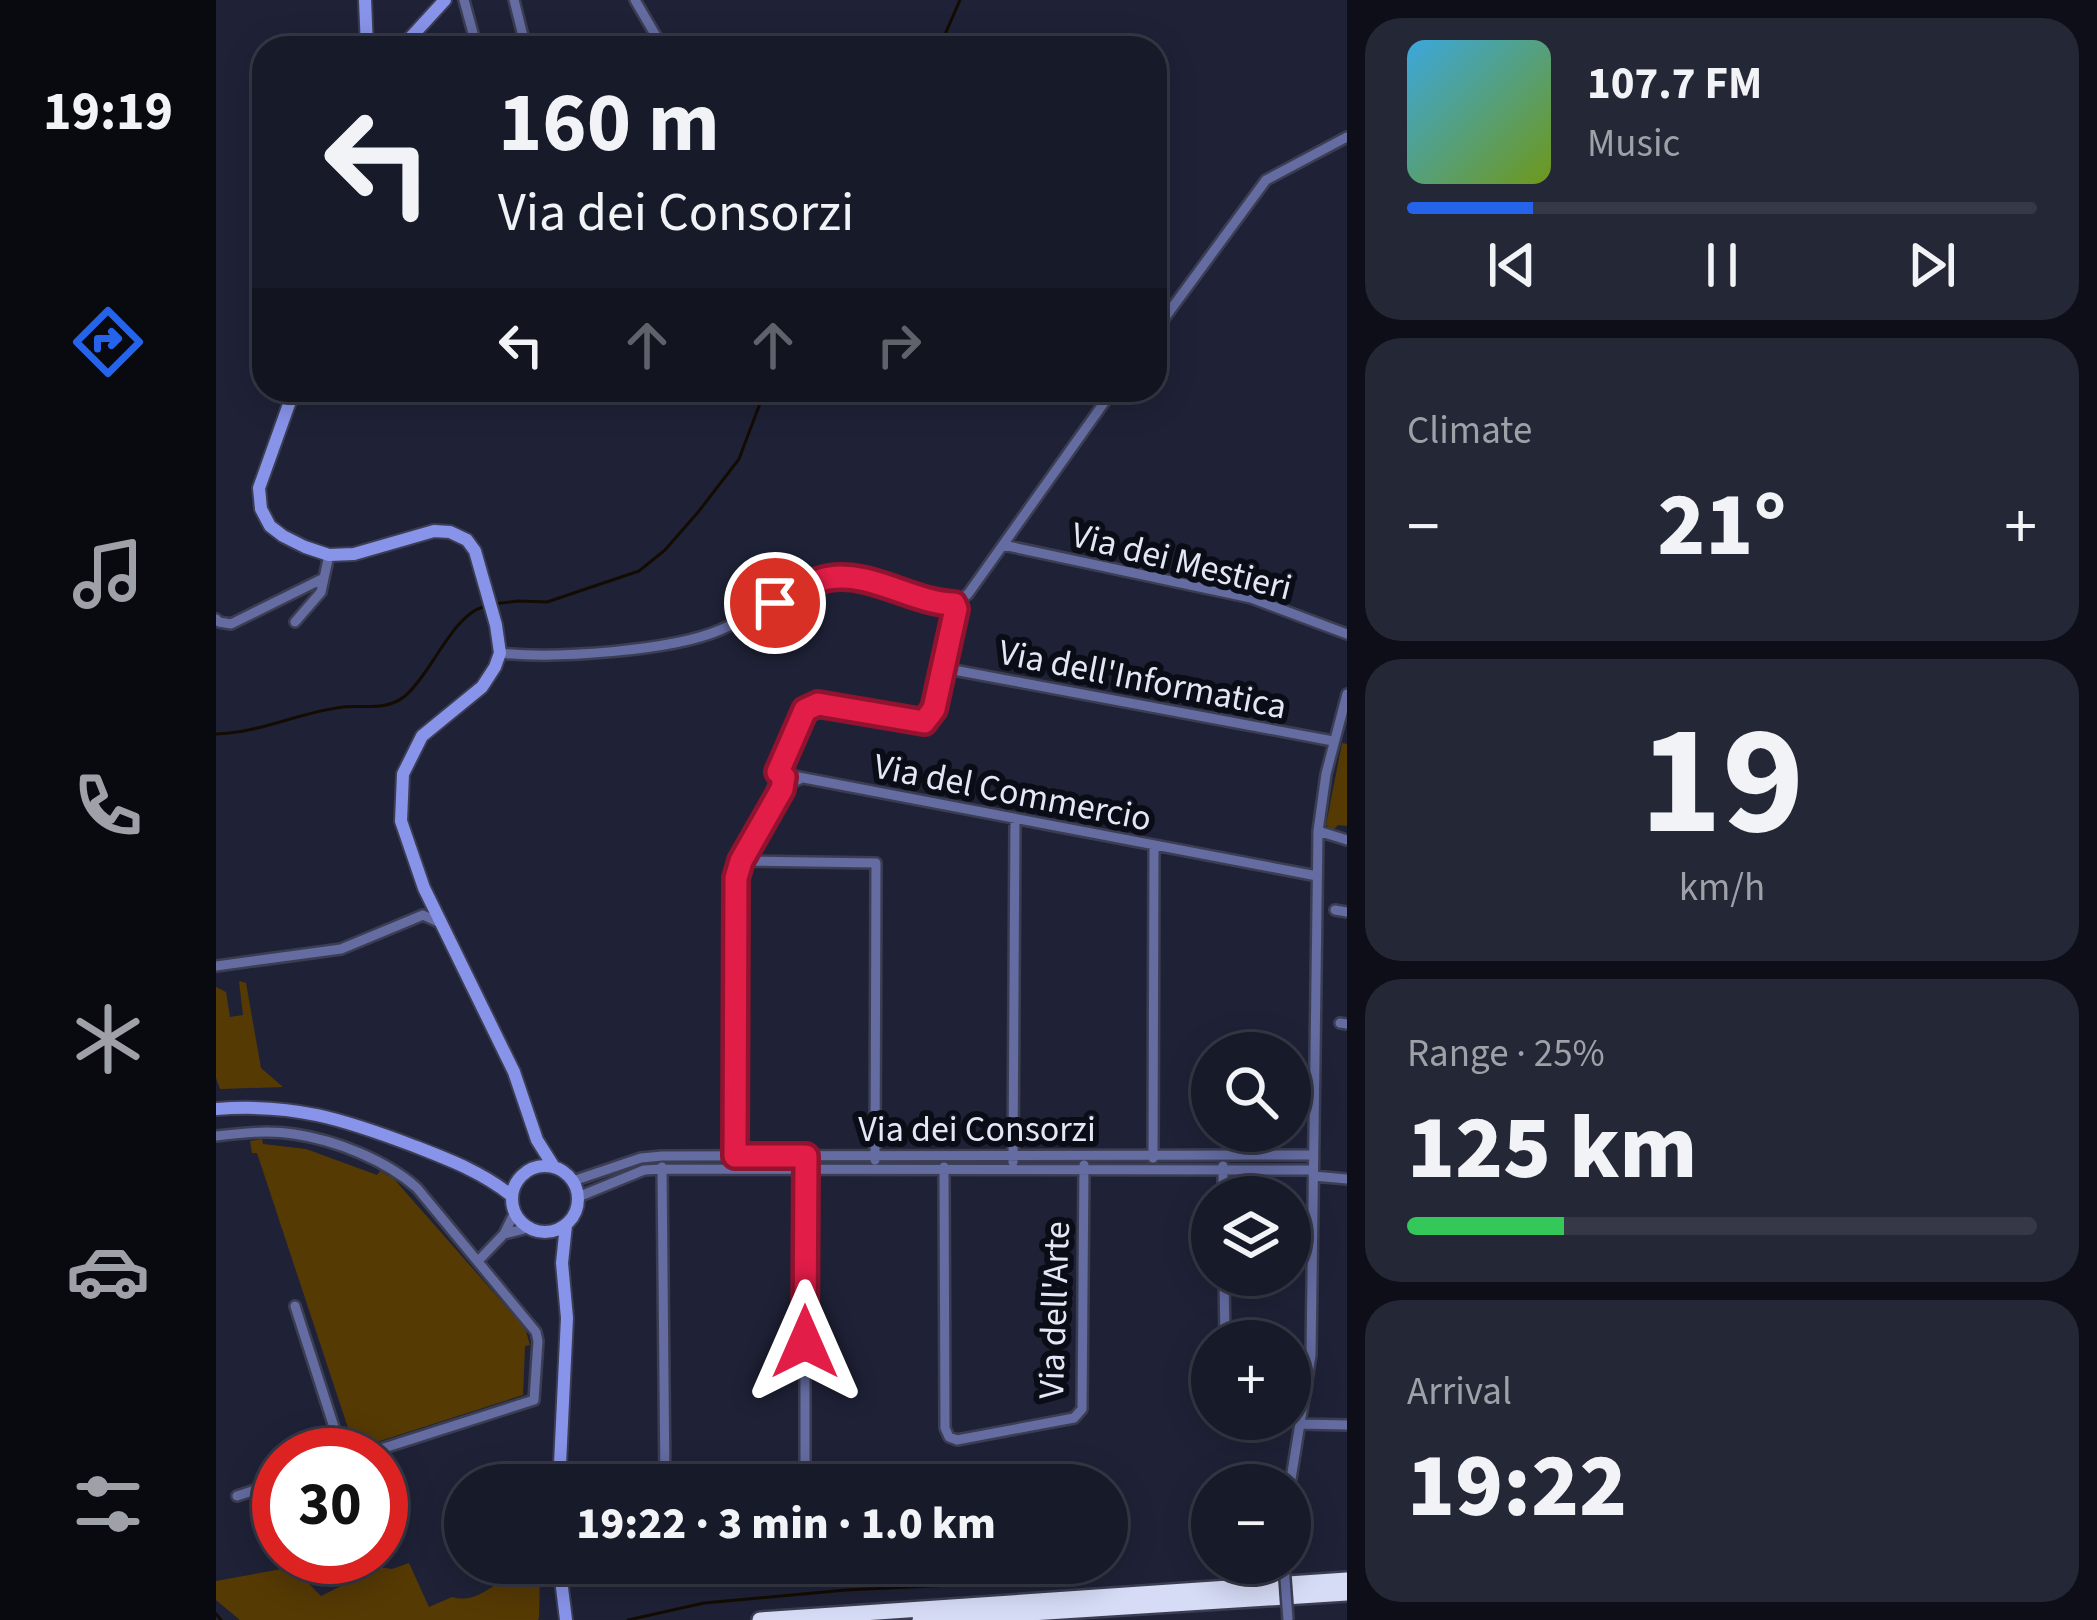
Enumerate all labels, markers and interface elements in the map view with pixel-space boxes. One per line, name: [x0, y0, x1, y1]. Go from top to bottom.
text: 107.7 FM: [1587, 52, 1762, 116]
text: 160 m: [498, 64, 720, 184]
text: 19:19: [43, 74, 173, 151]
icon: left: [300, 84, 456, 240]
text: Music: [1587, 116, 1680, 172]
text: Via dei Consorzi: [498, 175, 854, 252]
icon: previous: [1479, 232, 1545, 298]
icon: pause: [1689, 232, 1755, 298]
icon: next: [1899, 232, 1965, 298]
icon: directions: [66, 300, 150, 384]
icon: left: [488, 312, 554, 378]
icon: ahead: [614, 312, 680, 378]
icon: ahead: [740, 312, 806, 378]
icon: right: [866, 312, 932, 378]
text: Climate: [1407, 403, 1532, 459]
text: 21°: [1657, 462, 1787, 590]
text: −: [1407, 480, 1440, 574]
text: +: [2004, 480, 2037, 574]
street label: Via dei Mestieri: [1066, 509, 1297, 613]
icon: music: [66, 532, 150, 616]
pin: [724, 552, 826, 654]
icon: arrive: [742, 570, 808, 636]
street label: Via dell'Informatica: [995, 627, 1291, 732]
text: 19: [1640, 671, 1804, 893]
street label: Via del Commercio: [870, 741, 1156, 844]
icon: phone: [66, 764, 150, 848]
text: km/h: [1679, 860, 1765, 916]
icon: climate: [66, 997, 150, 1081]
text: Range · 25%: [1407, 1026, 1605, 1082]
map controls: [1191, 1032, 1311, 1584]
button: search: [1191, 1032, 1311, 1152]
text: 125 km: [1407, 1085, 1697, 1213]
street label: Via dei Consorzi: [858, 1104, 1096, 1155]
button: layers: [1191, 1176, 1311, 1296]
street label: Via dell'Arte: [1026, 1220, 1083, 1400]
icon: car: [66, 1229, 150, 1313]
position arrow: [742, 1279, 868, 1405]
button: +: [1191, 1320, 1311, 1440]
text: Arrival: [1407, 1364, 1512, 1420]
text: 19:22: [1407, 1423, 1627, 1551]
speed limit sign: 30: [252, 1428, 408, 1584]
icon: filters: [66, 1462, 150, 1546]
button: −: [1191, 1464, 1311, 1584]
text: 19:22 · 3 min · 1.0 km: [576, 1492, 996, 1556]

